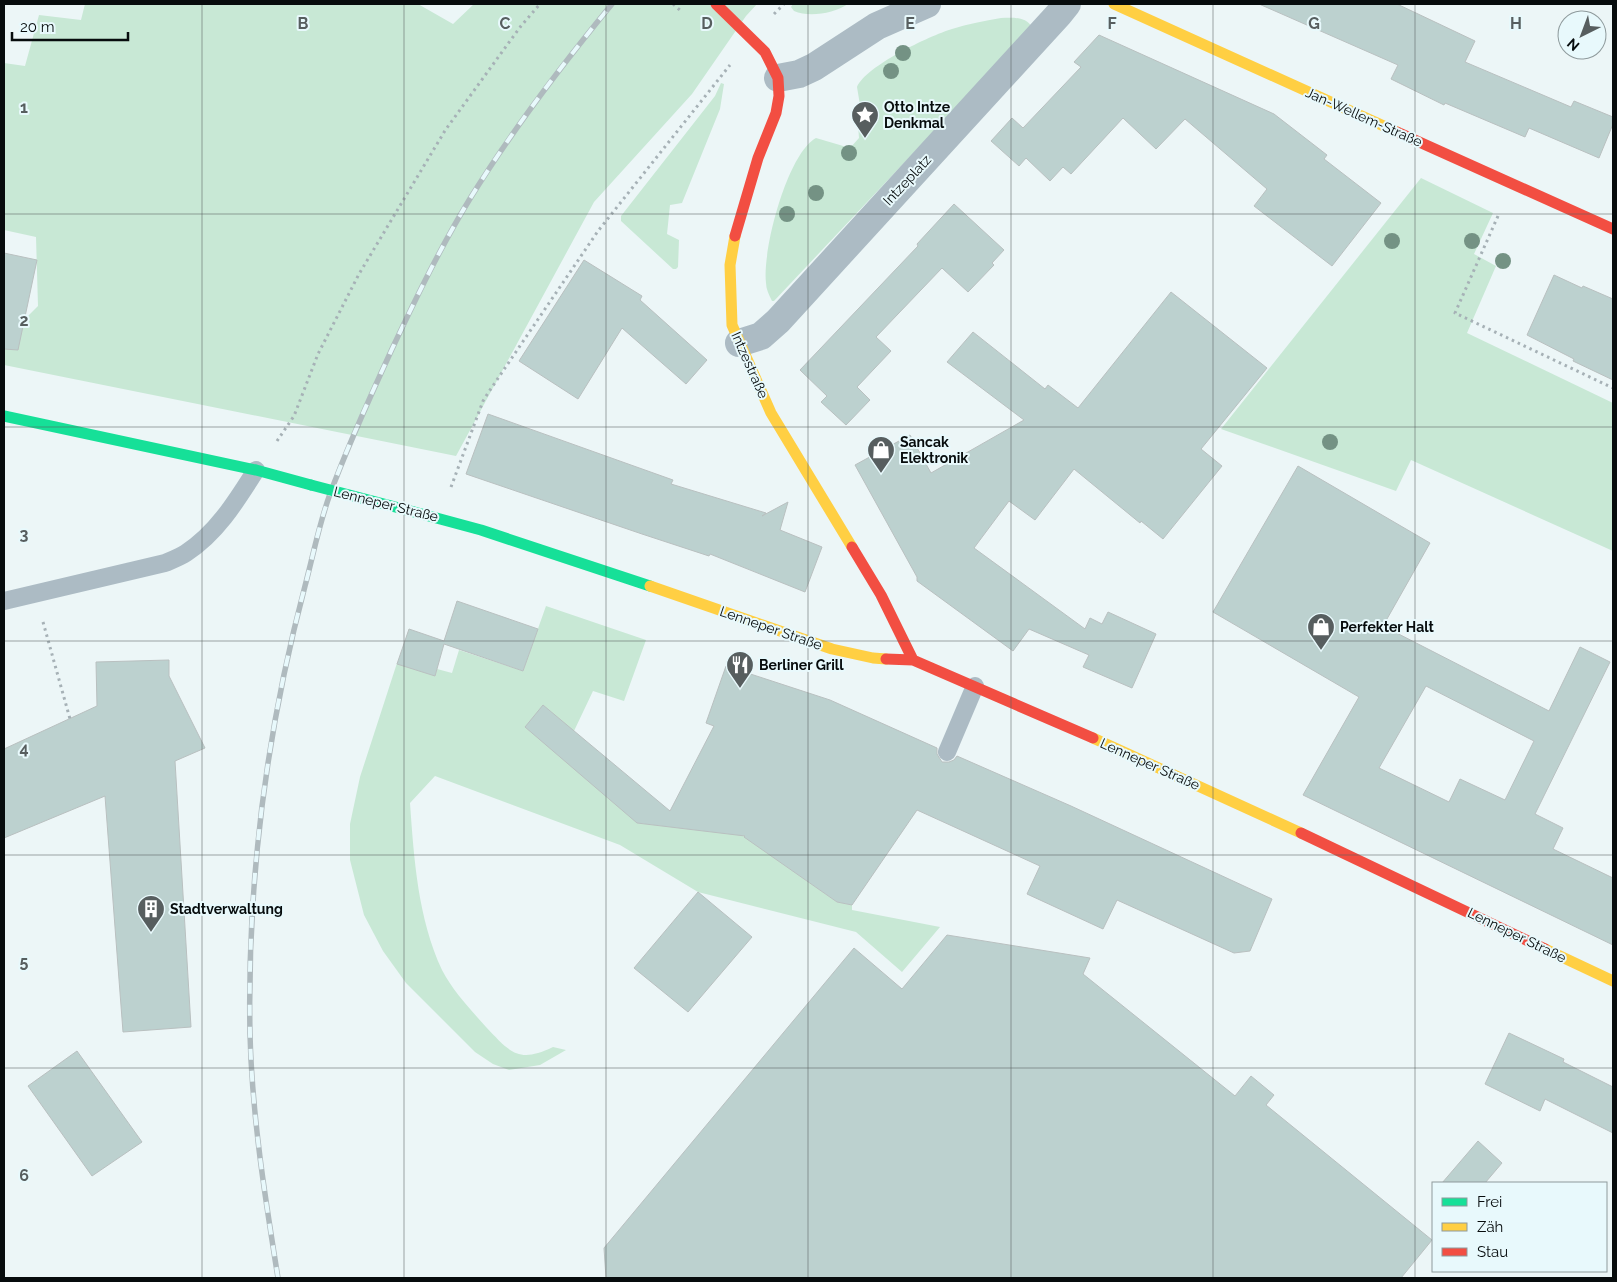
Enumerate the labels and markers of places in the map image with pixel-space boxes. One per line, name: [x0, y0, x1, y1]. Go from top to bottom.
place label: Otto Intze Denkmal: [884, 99, 951, 131]
place icon: Otto Intze Denkmal: [850, 100, 880, 139]
place label: Sancak Elektronik: [900, 434, 968, 466]
shop icon: Sancak Elektronik: [866, 435, 896, 474]
shop icon: Perfekter Halt: [1306, 612, 1336, 651]
place label: Perfekter Halt: [1340, 619, 1435, 635]
restaurant icon: Berliner Grill: [725, 650, 755, 689]
place label: Berliner Grill: [759, 657, 844, 673]
building icon: Stadtverwaltung: [136, 894, 166, 933]
place label: Stadtverwaltung: [170, 901, 283, 917]

